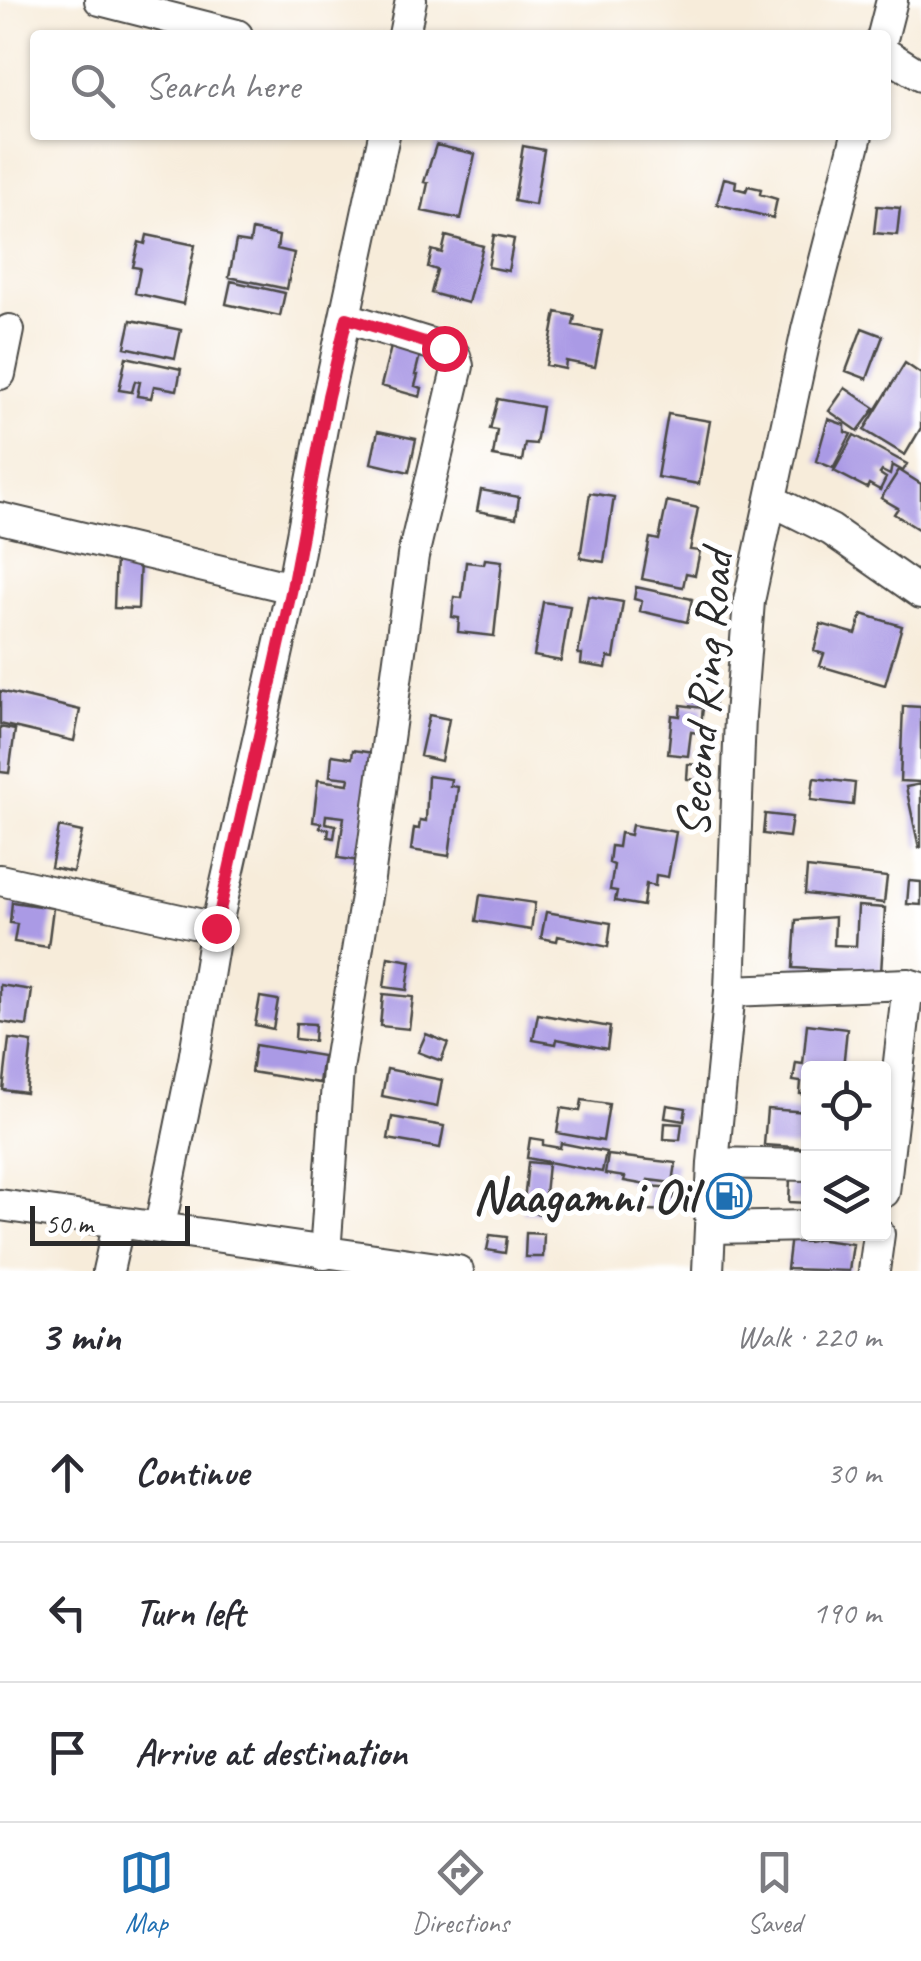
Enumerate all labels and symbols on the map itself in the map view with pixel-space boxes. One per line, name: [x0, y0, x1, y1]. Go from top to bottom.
route start: [422, 326, 468, 372]
street label: Second Ring Road: [662, 542, 747, 840]
route end: [194, 906, 240, 952]
place label: Naagamni Oil: [473, 1166, 705, 1226]
fuel station icon: Naagamni Oil: [706, 1173, 752, 1219]
scale bar: [30, 1201, 190, 1246]

